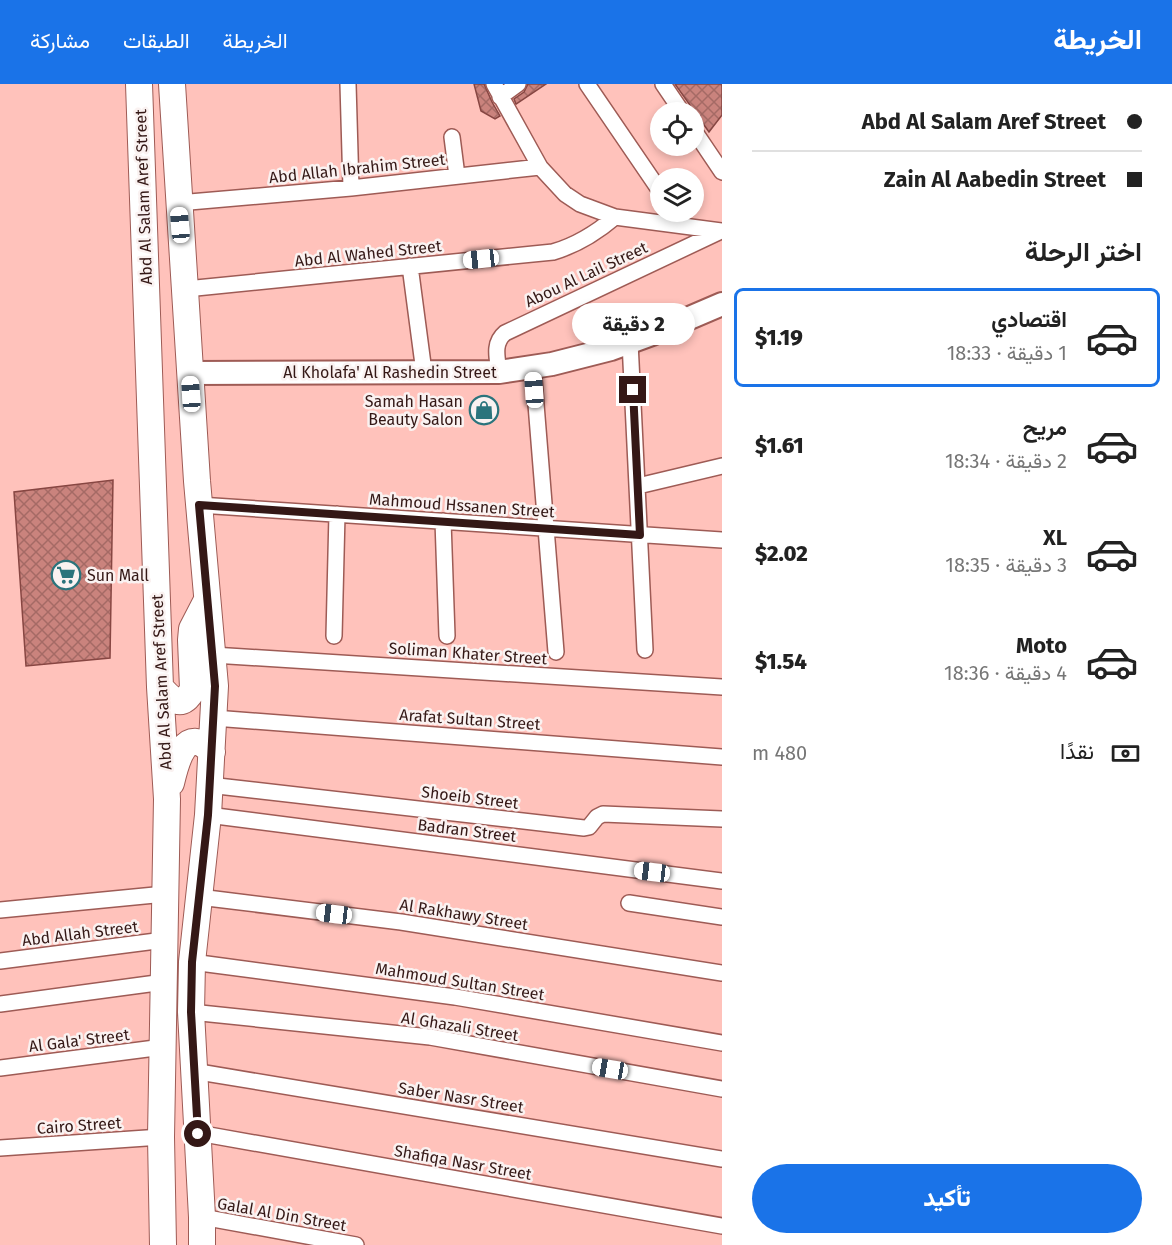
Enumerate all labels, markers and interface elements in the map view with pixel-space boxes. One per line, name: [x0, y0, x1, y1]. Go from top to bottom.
text: الخريطة: [1053, 23, 1142, 56]
text: مشاركة: [30, 28, 90, 54]
text: الطبقات: [123, 28, 190, 54]
text: الخريطة: [223, 28, 288, 54]
map controls: [650, 102, 704, 222]
button: locate: [650, 102, 704, 156]
text: Abd Al Salam Aref Street: [862, 108, 1106, 135]
street label: Abd Al Salam Aref Street: [131, 109, 156, 285]
street label: Abd Allah Ibrahim Street: [268, 150, 446, 187]
text: Zain Al Aabedin Street: [884, 166, 1106, 193]
button: layers: [650, 168, 704, 222]
car: [169, 206, 191, 244]
street label: Abd Al Wahed Street: [294, 236, 443, 271]
text: اختر الرحلة: [1025, 236, 1142, 268]
street label: Abou Al Lail Street: [522, 238, 651, 311]
car: [462, 248, 500, 270]
callout: 2 دقيقة: [572, 303, 694, 345]
text: اقتصادي: [991, 306, 1067, 333]
icon: car: [1085, 311, 1139, 365]
text: 2 دقيقة: [602, 312, 665, 336]
text: $1.19: [755, 324, 803, 351]
text: 1 دقيقة · 18:33: [947, 341, 1067, 365]
street label: Al Kholafa' Al Rashedin Street: [283, 363, 497, 382]
car: [524, 371, 544, 409]
car: [181, 375, 201, 413]
route end: [619, 376, 646, 403]
place label: Samah Hasan Beauty Salon: [365, 392, 463, 429]
shop icon: Samah Hasan Beauty Salon: [468, 394, 500, 426]
text: مريح: [1023, 414, 1067, 441]
icon: car: [1085, 419, 1139, 473]
text: $1.61: [755, 432, 804, 459]
text: 2 دقيقة · 18:34: [945, 449, 1067, 473]
street label: Mahmoud Hssanen Street: [369, 490, 556, 521]
text: XL: [1043, 524, 1067, 551]
icon: car: [1085, 527, 1139, 581]
text: $2.02: [755, 540, 808, 567]
text: 3 دقيقة · 18:35: [945, 553, 1067, 577]
supermarket icon: Sun Mall: [50, 559, 82, 591]
place label: Sun Mall: [87, 566, 149, 585]
street label: Abd Al Salam Aref Street: [147, 594, 176, 770]
text: Moto: [1016, 632, 1067, 659]
icon: car: [1085, 635, 1139, 689]
street label: Soliman Khater Street: [388, 638, 548, 669]
text: $1.54: [755, 648, 807, 675]
text: 4 دقيقة · 18:36: [944, 661, 1067, 685]
street label: Arafat Sultan Street: [399, 705, 541, 734]
icon: cash: [1109, 737, 1142, 770]
text: نقدًا: [1060, 738, 1094, 765]
text: 480 m: [752, 741, 807, 765]
street label: Shoeib Street: [420, 782, 520, 813]
street label: Badran Street: [416, 815, 518, 846]
car: [633, 861, 671, 883]
street label: Al Rakhawy Street: [398, 895, 530, 934]
car: [315, 903, 353, 925]
street label: Abd Allah Street: [21, 917, 139, 950]
street label: Mahmoud Sultan Street: [374, 959, 546, 1004]
street label: Al Ghazali Street: [400, 1008, 520, 1045]
street label: Al Gala' Street: [28, 1025, 131, 1056]
car: [591, 1057, 629, 1081]
street label: Saber Nasr Street: [397, 1078, 525, 1117]
street label: Cairo Street: [36, 1113, 122, 1138]
route start: [184, 1120, 211, 1147]
street label: Shafiqa Nasr Street: [393, 1141, 533, 1184]
button: تأكيد: [752, 1164, 1142, 1233]
street label: Galal Al Din Street: [216, 1194, 348, 1235]

